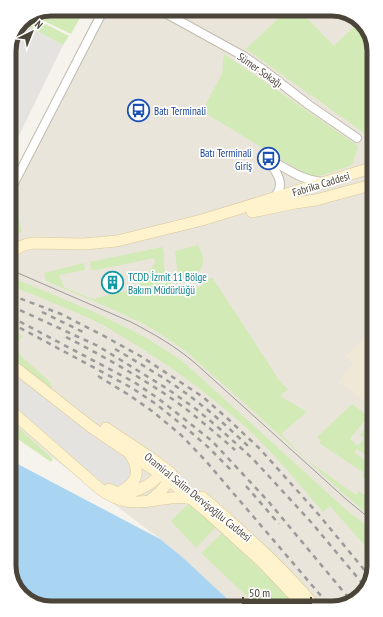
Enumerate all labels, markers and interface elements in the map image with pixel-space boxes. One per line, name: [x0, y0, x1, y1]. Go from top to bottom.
north arrow: [12, 12, 52, 52]
text: N: [32, 18, 46, 32]
street label: Sümer Sokağı: [235, 49, 285, 91]
bus stop icon: Batı Terminali: [125, 98, 151, 124]
place label: Batı Terminali: [154, 104, 206, 118]
place label: Batı Terminali Giriş: [200, 146, 252, 173]
bus stop icon: Batı Terminali Giriş: [255, 146, 281, 172]
street label: Fabrika Caddesi: [290, 169, 352, 199]
building icon: TCDD İzmit 11 Bölge Bakım Müdürlüğü: [99, 270, 125, 296]
place label: TCDD İzmit 11 Bölge Bakım Müdürlüğü: [128, 270, 207, 297]
street label: Oramiral Salim Dervişoğllu Caddesi: [142, 449, 254, 545]
scale bar: [243, 579, 311, 605]
text: 50 m: [249, 585, 270, 600]

